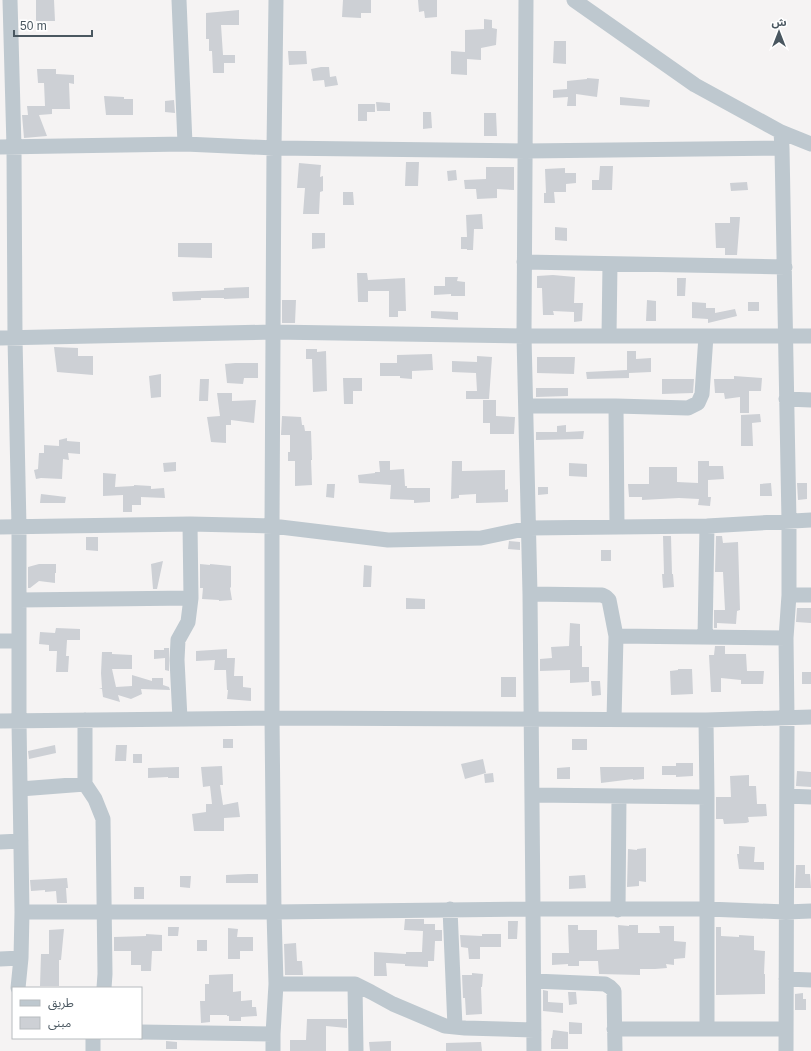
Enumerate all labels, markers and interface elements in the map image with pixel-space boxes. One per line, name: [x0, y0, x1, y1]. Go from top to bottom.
scale bar: [14, 12, 92, 38]
north arrow: [759, 12, 799, 52]
text: ش: [771, 16, 787, 29]
text: 50 m: [20, 19, 47, 33]
legend: [12, 987, 142, 1039]
text: طريق: [48, 996, 74, 1011]
text: مبنى: [48, 1016, 71, 1030]

